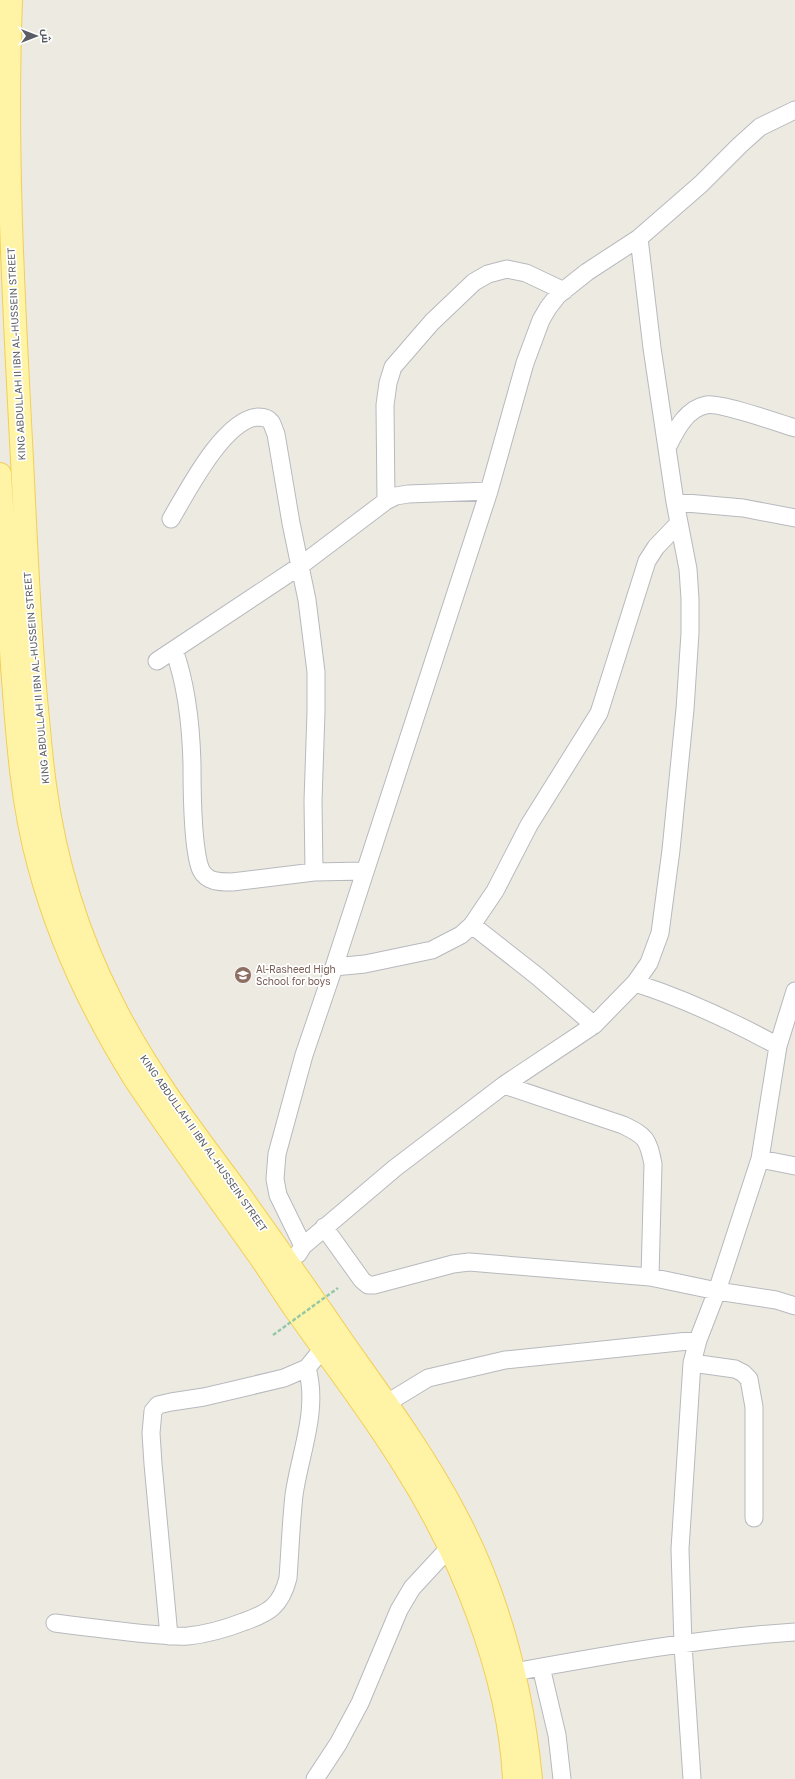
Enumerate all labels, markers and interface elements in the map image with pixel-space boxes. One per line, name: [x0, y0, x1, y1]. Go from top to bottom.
north arrow: [16, 16, 56, 56]
text: ش: [39, 29, 53, 43]
street label: KING ABDULLAH II IBN AL-HUSSEIN STREET: [4, 247, 28, 461]
street label: KING ABDULLAH II IBN AL-HUSSEIN STREET: [21, 571, 51, 785]
place label: Al-Rasheed High School for boys: [256, 963, 336, 987]
school or university icon: Al-Rasheed High School for boys: [233, 965, 253, 985]
street label: KING ABDULLAH II IBN AL-HUSSEIN STREET: [138, 1052, 270, 1234]

